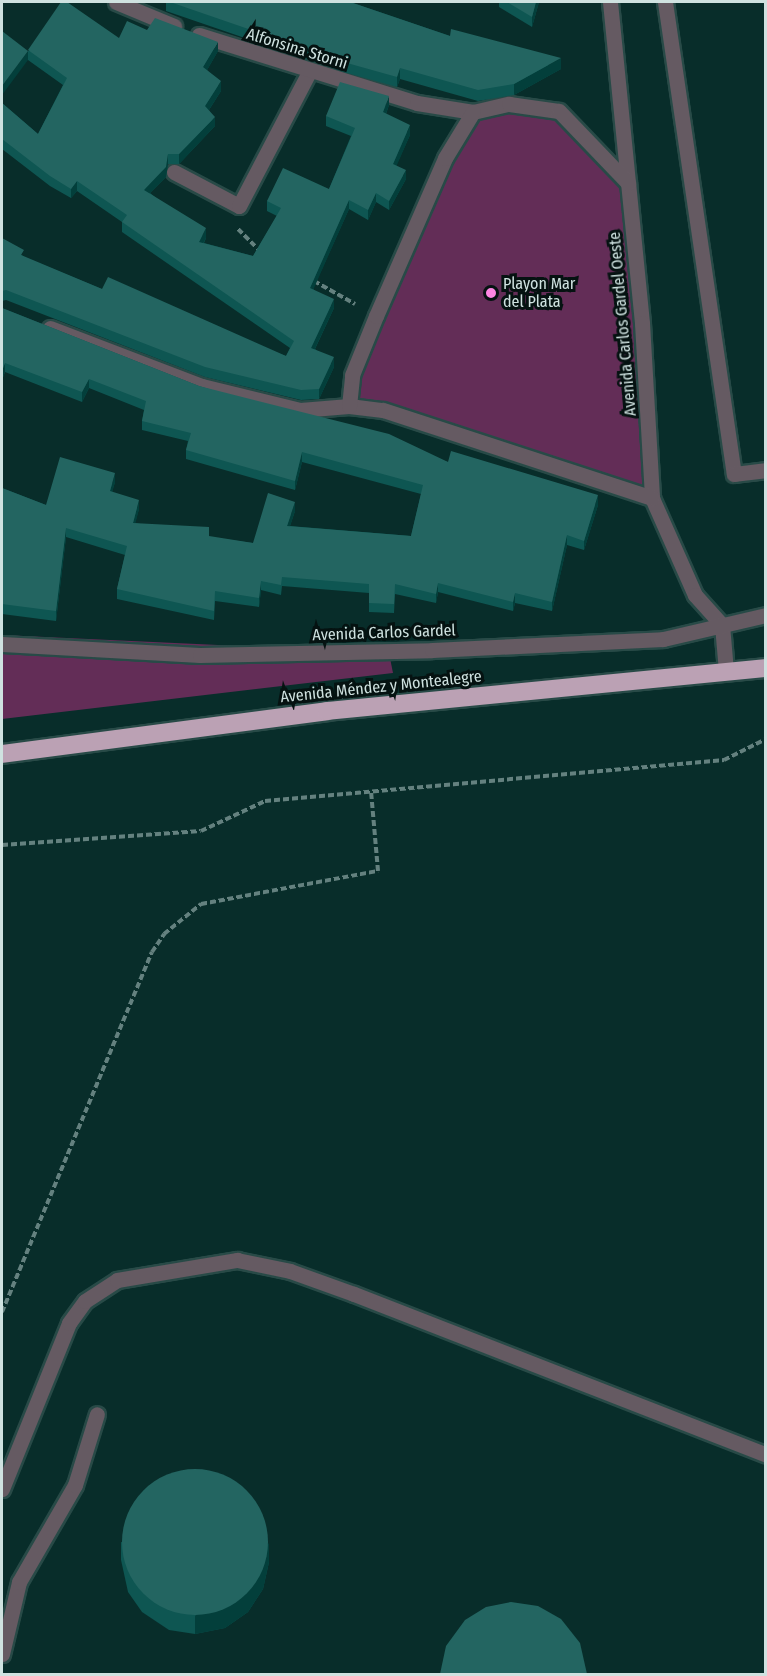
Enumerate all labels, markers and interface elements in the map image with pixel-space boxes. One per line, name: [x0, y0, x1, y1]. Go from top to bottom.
street label: Alfonsina Storni: [244, 25, 350, 73]
street label: Avenida Carlos Gardel Oeste: [605, 231, 641, 417]
place label: Playon Mar del Plata: [503, 274, 575, 312]
marker: Playon Mar del Plata: [484, 286, 498, 300]
street label: Avenida Carlos Gardel: [312, 621, 456, 645]
street label: Avenida Méndez y Montealegre: [279, 667, 483, 707]

